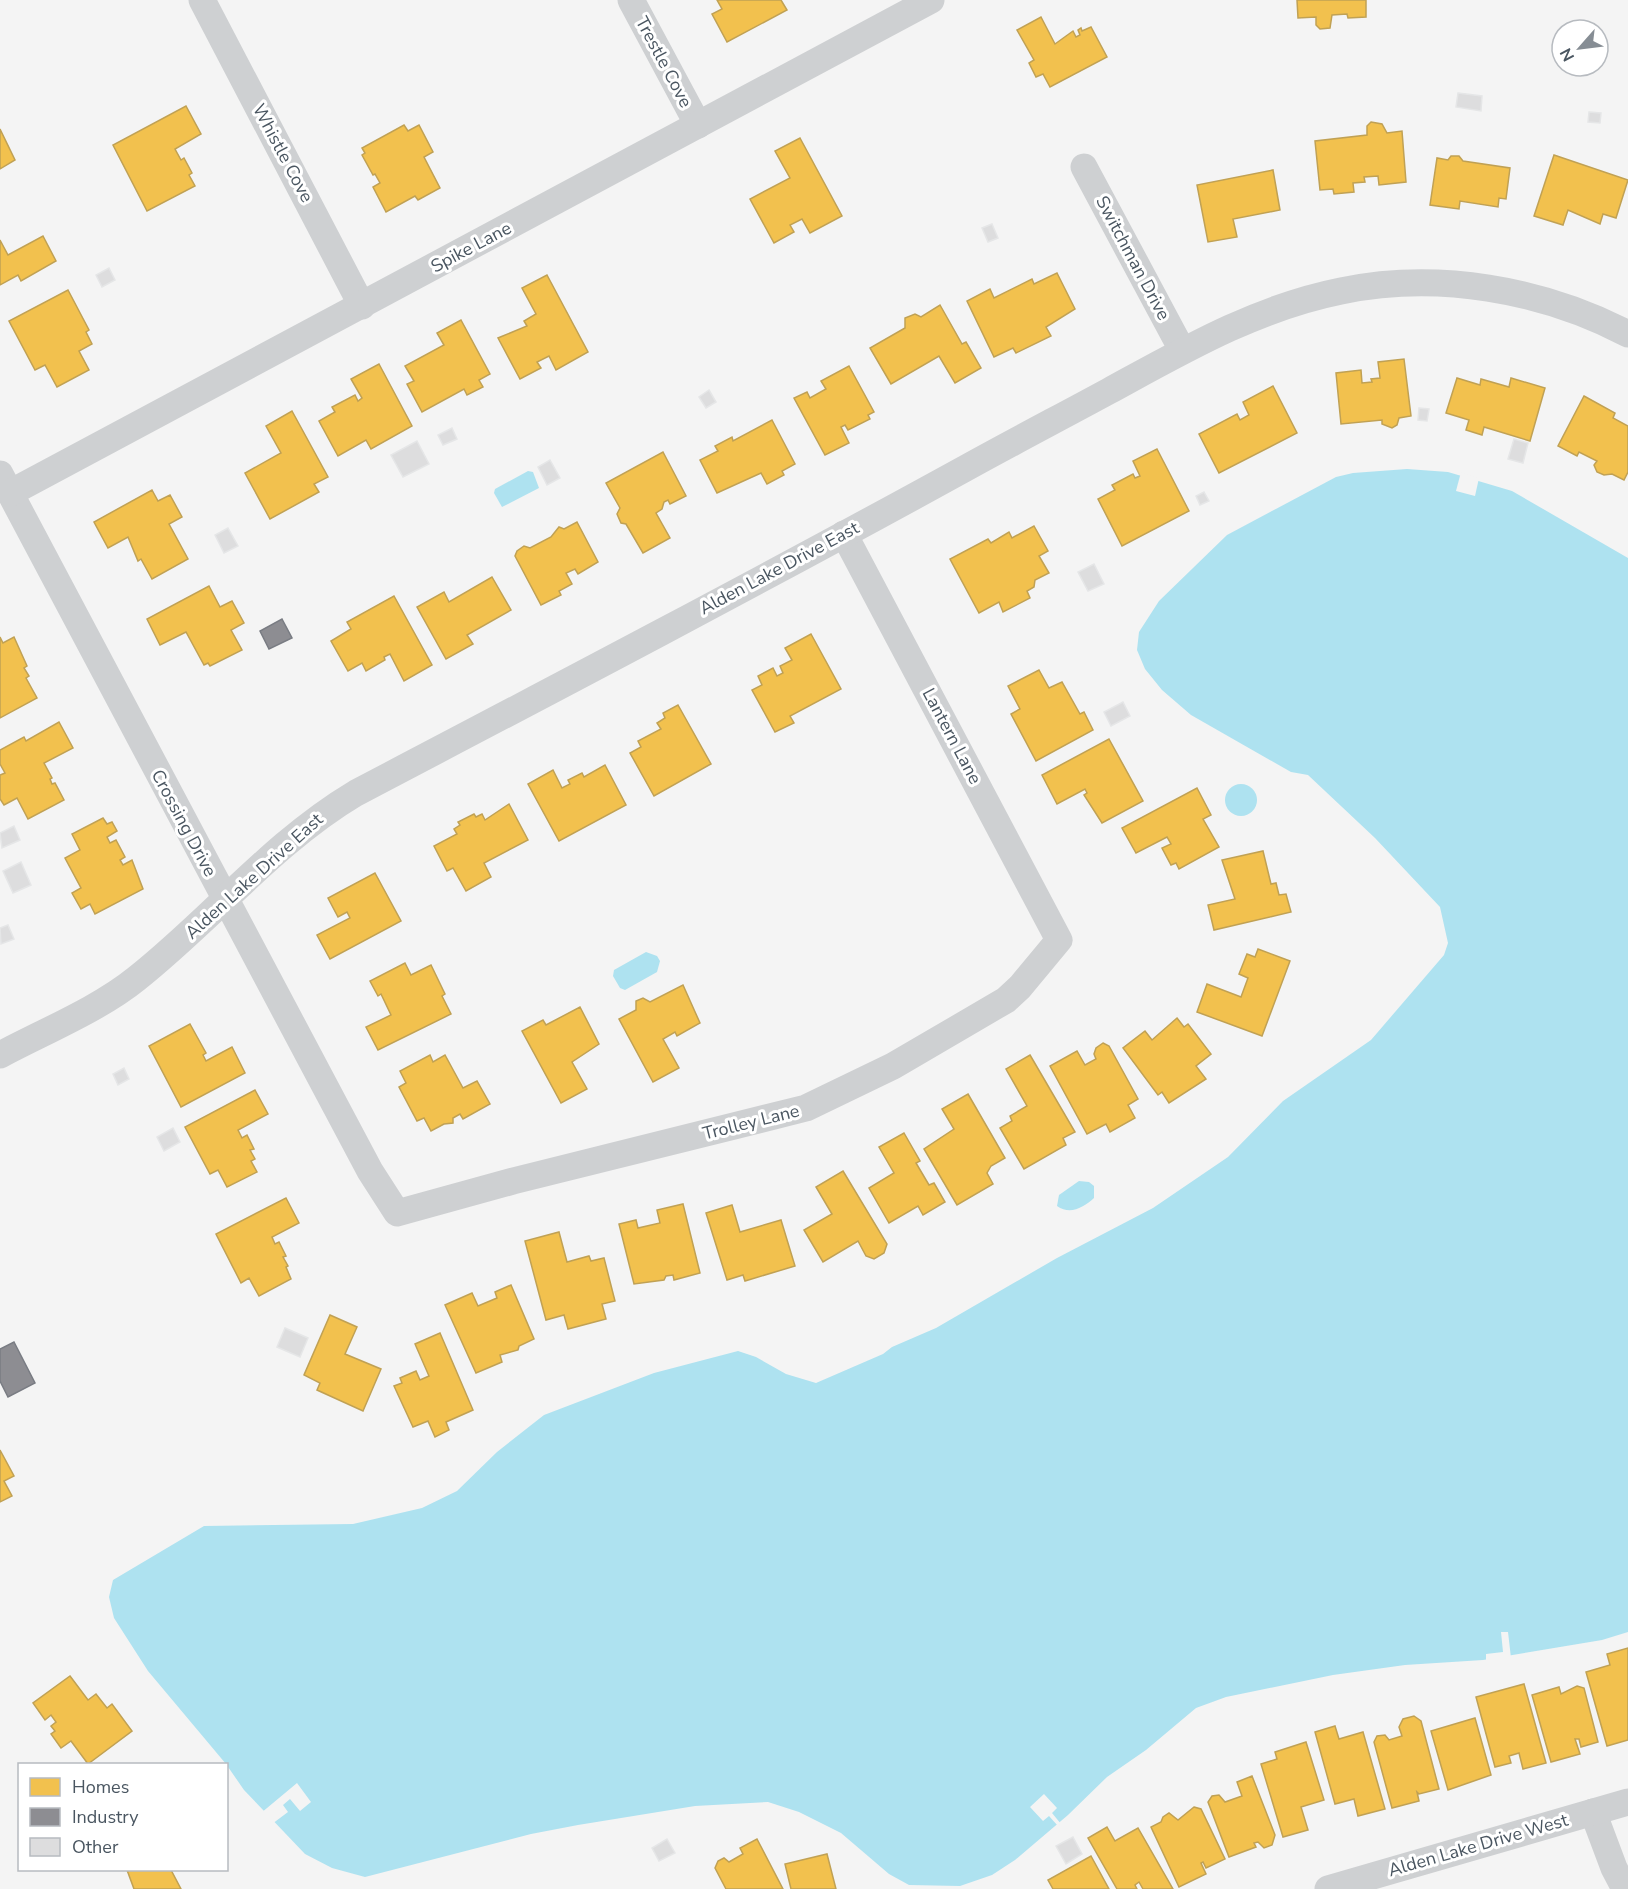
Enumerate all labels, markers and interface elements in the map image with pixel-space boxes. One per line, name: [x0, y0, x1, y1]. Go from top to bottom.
street label: Trestle Cove: [630, 12, 698, 112]
north arrow: [1550, 18, 1610, 78]
text: N: [1555, 44, 1580, 65]
street label: Whistle Cove: [247, 99, 319, 207]
street label: Switchman Drive: [1090, 192, 1176, 324]
street label: Spike Lane: [427, 216, 515, 278]
street label: Alden Lake Drive East: [695, 515, 864, 620]
street label: Lantern Lane: [917, 684, 987, 788]
street label: Crossing Drive: [146, 765, 222, 881]
street label: Alden Lake Drive East: [180, 807, 329, 944]
street label: Trolley Lane: [700, 1098, 802, 1146]
legend: [18, 1763, 228, 1871]
text: Homes: [72, 1775, 129, 1799]
text: Industry: [72, 1805, 139, 1829]
street label: Alden Lake Drive West: [1385, 1808, 1571, 1882]
text: Other: [72, 1835, 119, 1859]

